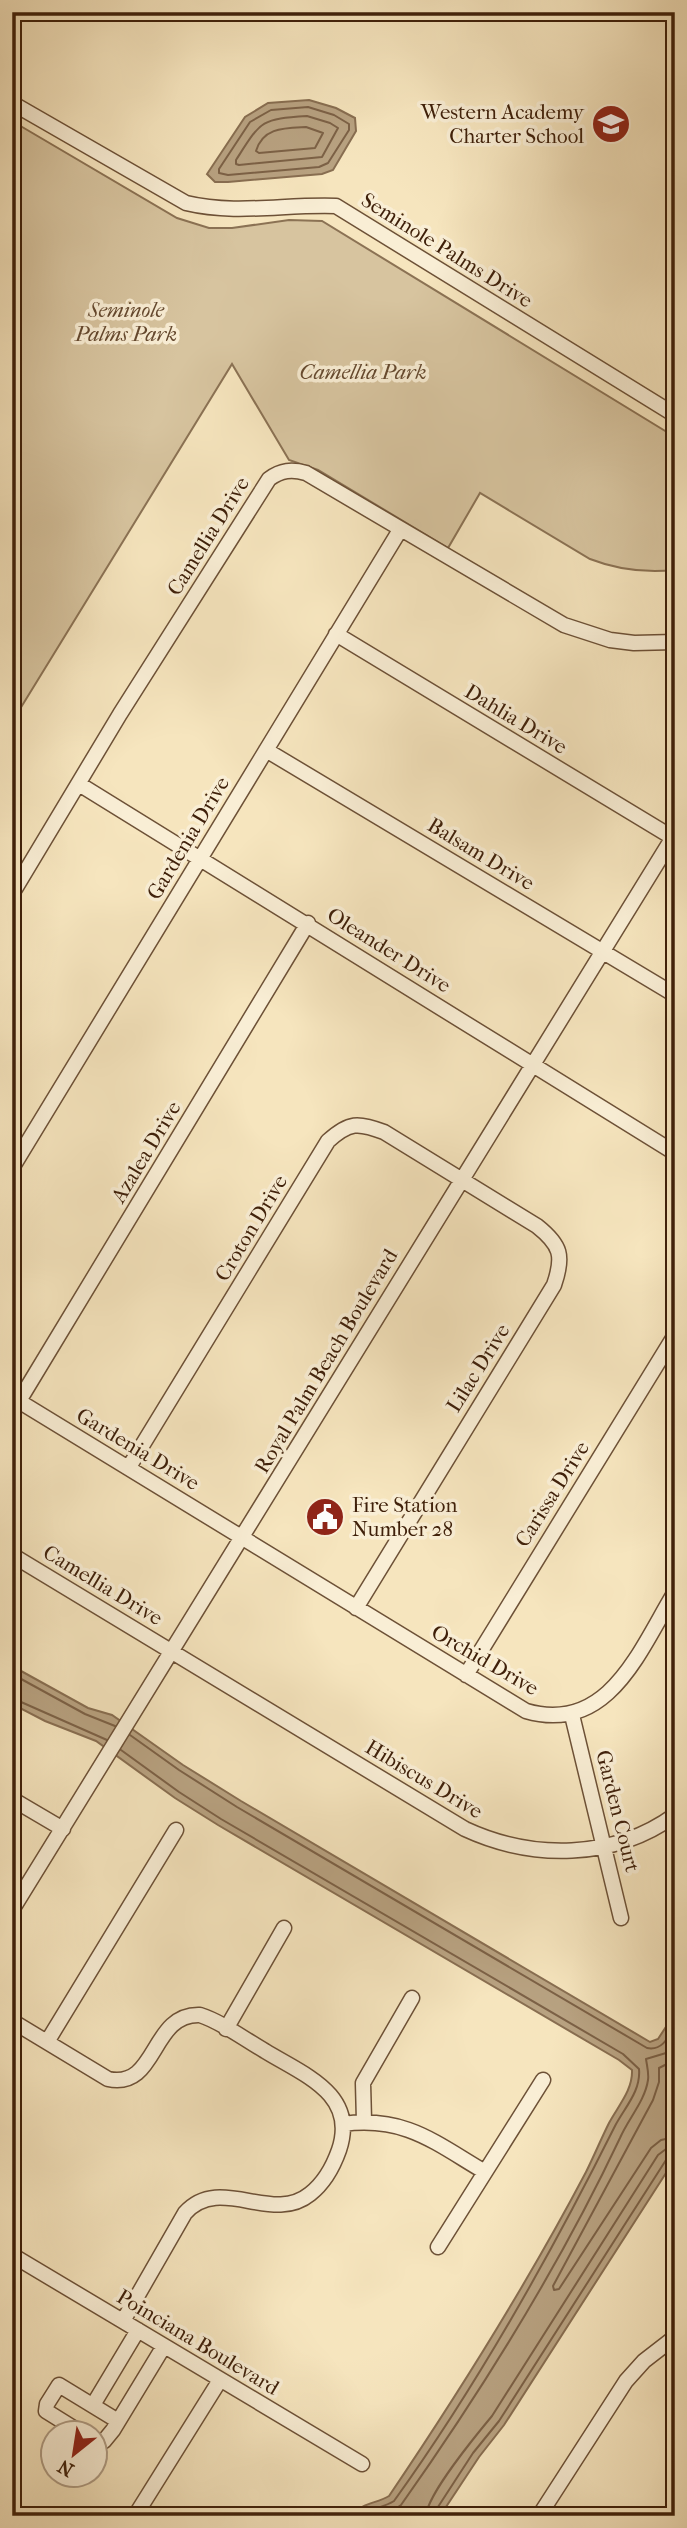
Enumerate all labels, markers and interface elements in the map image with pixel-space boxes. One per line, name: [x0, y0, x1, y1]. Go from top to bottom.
place label: Western Academy Charter School: [420, 100, 585, 148]
school or university icon: Western Academy Charter School: [590, 103, 632, 145]
street label: Seminole Palms Drive: [357, 188, 537, 312]
park label: Seminole Palms Park: [74, 298, 177, 346]
park label: Camellia Park: [299, 360, 427, 384]
street label: Camellia Drive: [162, 472, 254, 600]
street label: Dahlia Drive: [461, 679, 571, 759]
street label: Gardenia Drive: [142, 772, 234, 904]
street label: Balsam Drive: [423, 813, 539, 895]
street label: Oleander Drive: [323, 902, 455, 998]
street label: Azalea Drive: [106, 1097, 186, 1208]
street label: Croton Drive: [210, 1171, 292, 1285]
street label: Royal Palm Beach Boulevard: [250, 1244, 403, 1477]
street label: Lilac Drive: [441, 1319, 515, 1417]
street label: Gardenia Drive: [72, 1403, 204, 1495]
street label: Carissa Drive: [510, 1437, 594, 1551]
place label: Fire Station Number 28: [352, 1493, 457, 1541]
public building icon: Fire Station Number 28: [304, 1496, 346, 1538]
street label: Camellia Drive: [39, 1540, 167, 1630]
street label: Orchid Drive: [427, 1620, 543, 1700]
street label: Hibiscus Drive: [361, 1735, 487, 1823]
street label: Garden Court: [591, 1748, 645, 1875]
street label: Poinciana Boulevard: [113, 2284, 284, 2400]
north arrow: [38, 2420, 108, 2490]
text: N: [54, 2454, 78, 2481]

